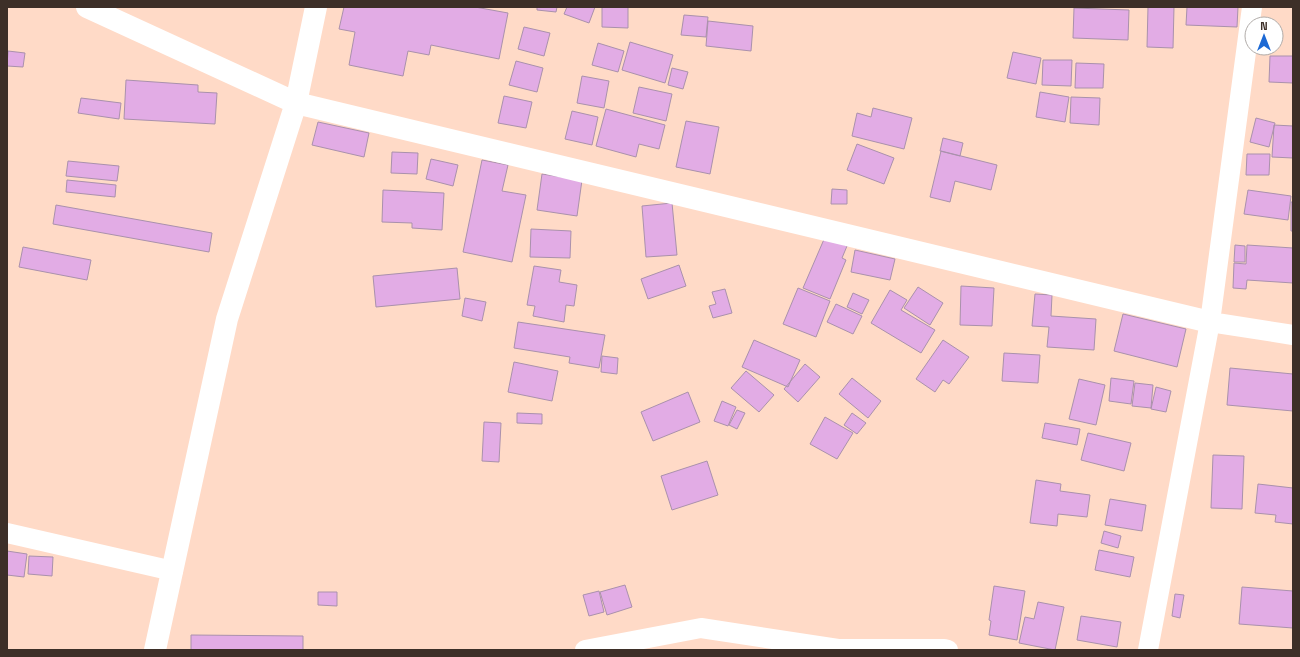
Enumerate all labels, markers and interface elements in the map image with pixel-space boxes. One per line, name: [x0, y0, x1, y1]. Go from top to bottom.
north arrow: [1244, 16, 1284, 56]
text: N: [1260, 19, 1268, 33]

